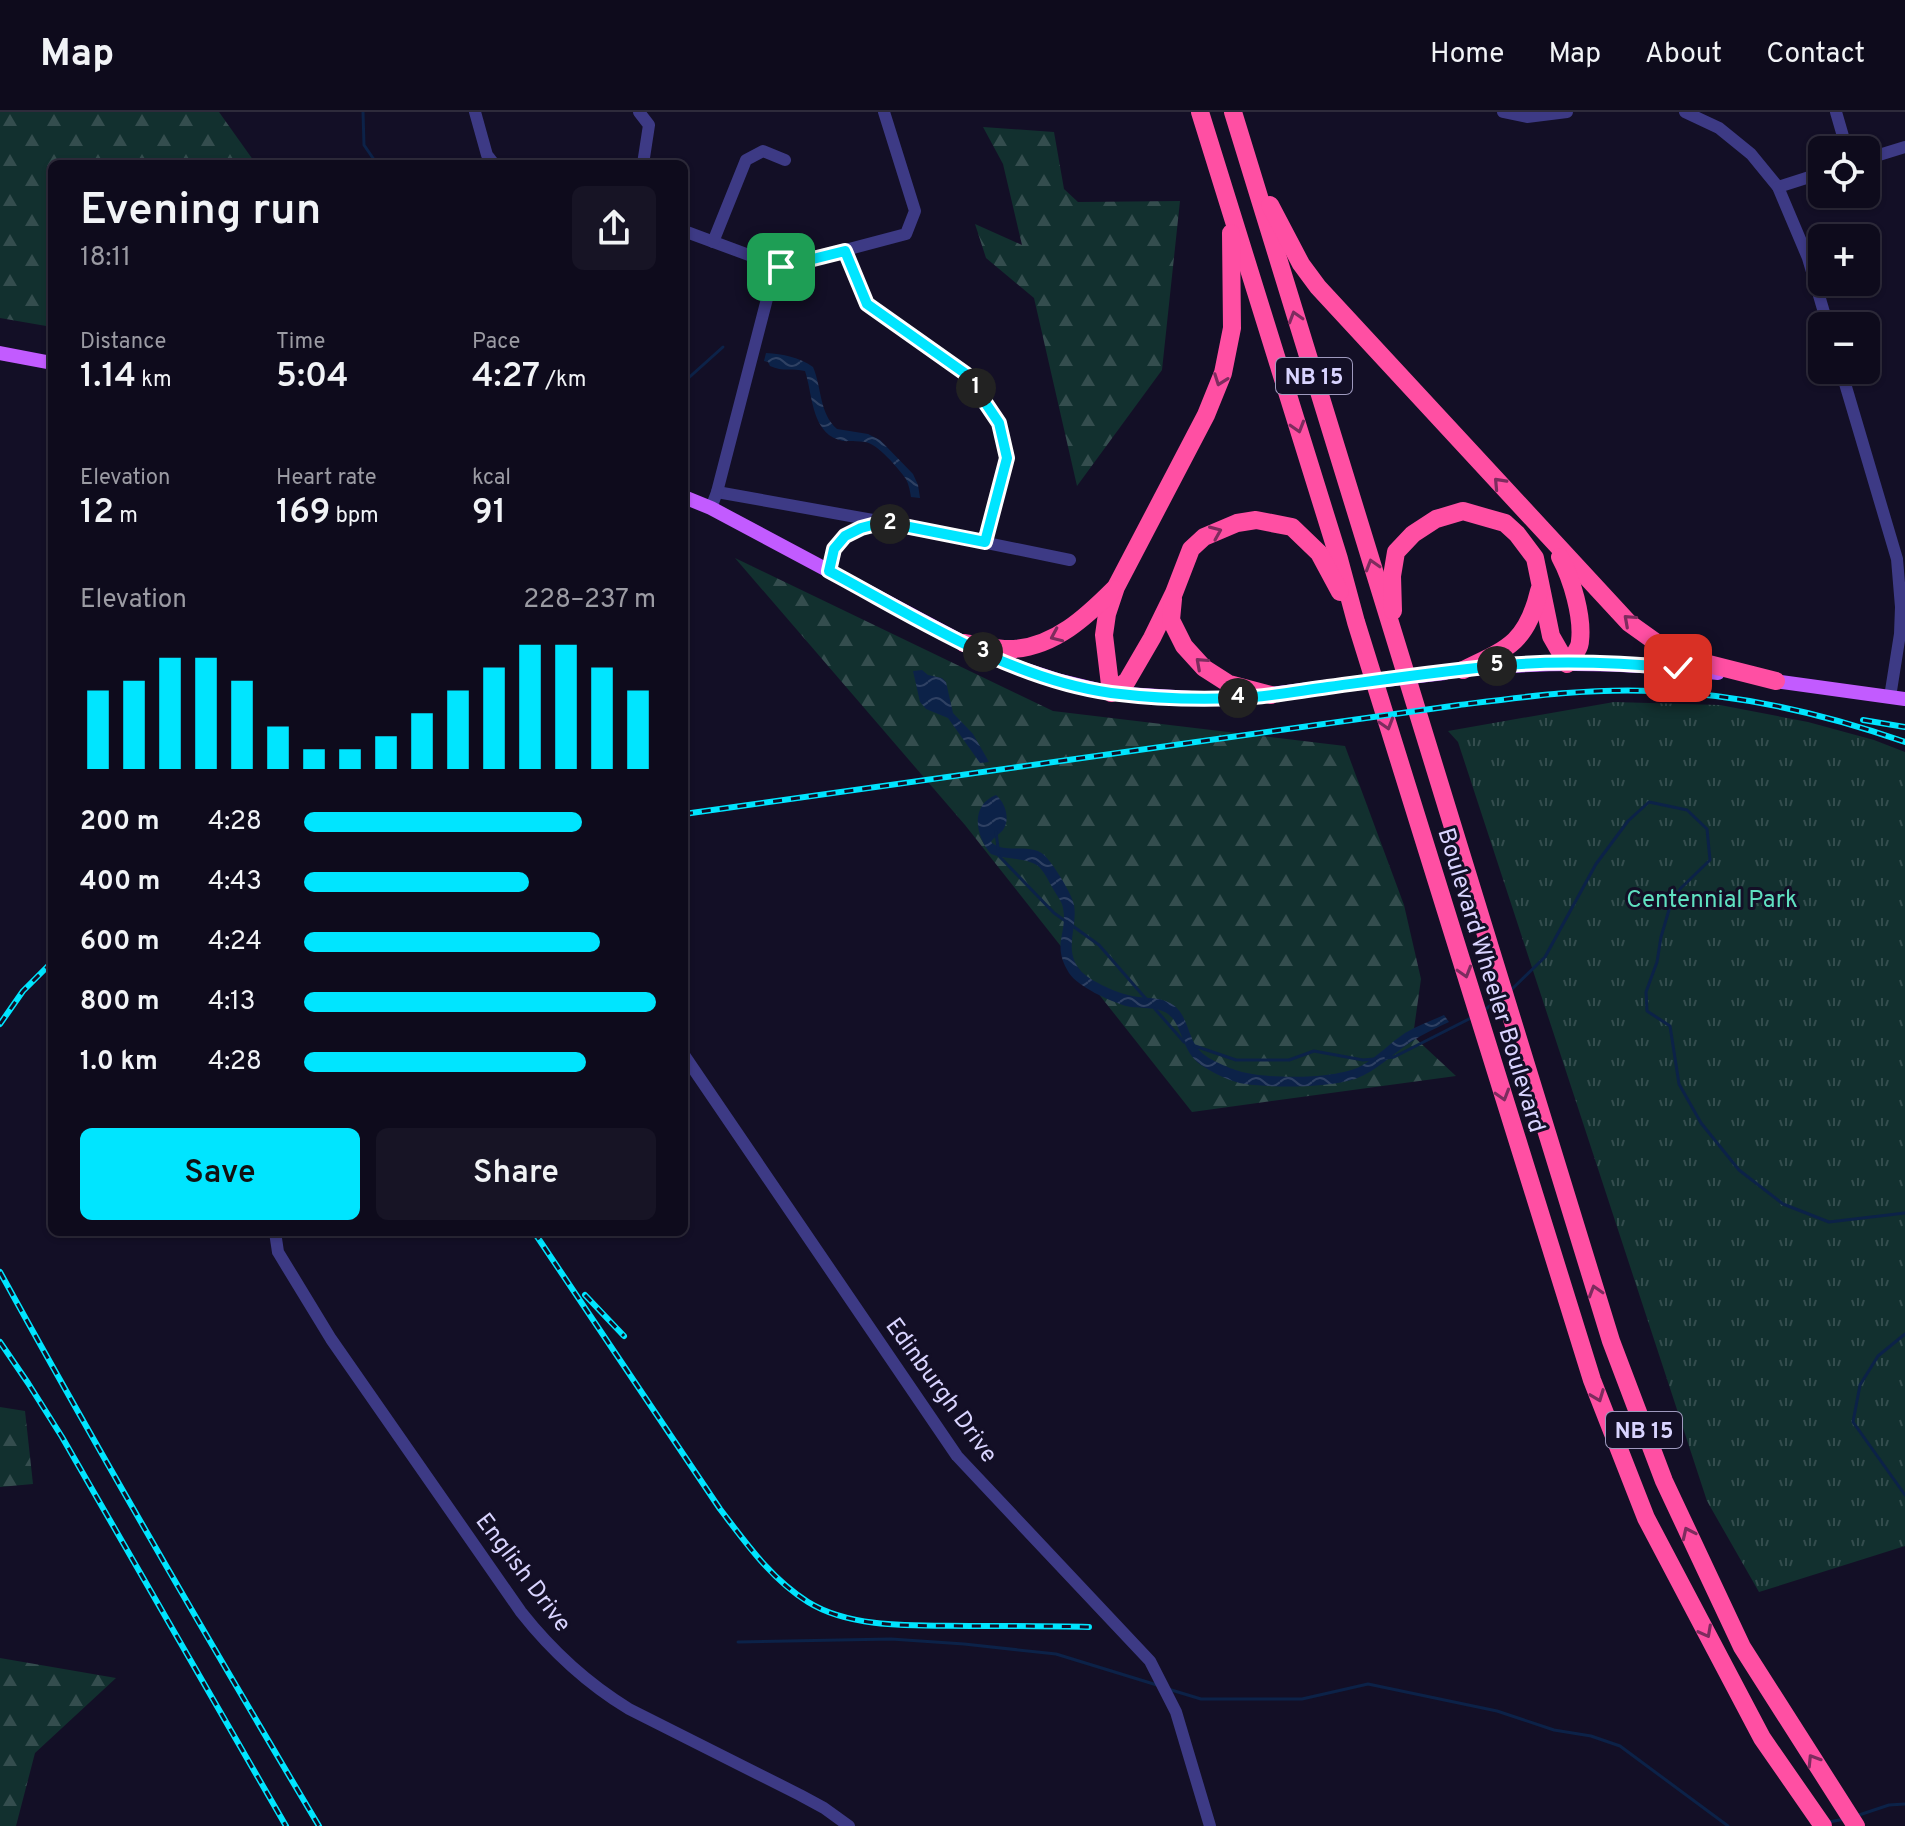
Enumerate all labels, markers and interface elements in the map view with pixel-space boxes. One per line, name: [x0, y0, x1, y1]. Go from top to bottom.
text: Map: [40, 31, 114, 80]
text: Home: [1430, 37, 1504, 73]
text: Map: [1548, 37, 1601, 73]
text: About: [1645, 37, 1722, 73]
text: Contact: [1766, 37, 1865, 73]
map controls: [1808, 136, 1880, 384]
button: locate: [1808, 136, 1880, 208]
text: Evening run: [80, 184, 321, 240]
button: share: [572, 186, 656, 270]
button: +: [1808, 224, 1880, 296]
pin: [747, 233, 815, 301]
text: 18:11: [80, 242, 131, 275]
icon: arrive: [759, 245, 803, 289]
one-way arrow: [1289, 310, 1305, 324]
button: −: [1808, 312, 1880, 384]
text: Distance: [80, 329, 166, 356]
text: Time: [276, 329, 325, 356]
text: Pace: [472, 329, 520, 356]
text: 1.14: [80, 356, 136, 399]
text: 5:04: [276, 356, 349, 399]
text: 4:27: [472, 356, 540, 399]
road number: NB 15: [1276, 358, 1352, 394]
text: km: [136, 367, 172, 394]
text: /km: [540, 367, 586, 394]
pin: 1: [956, 368, 996, 408]
one-way arrow: [1213, 372, 1229, 386]
text: 1: [972, 374, 980, 401]
one-way arrow: [1289, 420, 1305, 433]
text: Elevation: [80, 465, 170, 492]
text: Heart rate: [276, 465, 377, 492]
text: kcal: [472, 465, 511, 492]
one-way arrow: [1494, 478, 1509, 492]
text: 12: [80, 492, 114, 535]
text: 169: [276, 492, 330, 535]
text: 91: [472, 492, 506, 535]
text: m: [114, 503, 138, 530]
text: bpm: [330, 503, 379, 530]
pin: 2: [870, 504, 910, 544]
text: 2: [883, 510, 897, 537]
one-way arrow: [1208, 525, 1222, 542]
one-way arrow: [1365, 559, 1381, 572]
text: Elevation: [80, 584, 187, 617]
text: 228–237 m: [523, 584, 656, 617]
one-way arrow: [1623, 616, 1638, 630]
one-way arrow: [1049, 626, 1064, 642]
pin: 3: [963, 632, 1003, 672]
pin: [1644, 634, 1712, 702]
text: 3: [976, 638, 990, 665]
pin: 5: [1477, 646, 1517, 686]
icon: check: [1656, 646, 1700, 690]
text: 5: [1490, 652, 1504, 679]
one-way arrow: [1196, 658, 1210, 672]
pin: 4: [1218, 678, 1258, 718]
text: 4: [1231, 684, 1245, 711]
one-way arrow: [1378, 716, 1394, 730]
text: 200 m: [80, 806, 159, 839]
text: 4:28: [208, 806, 262, 839]
street label: Boulevard Wheeler Boulevard: [1429, 825, 1551, 1137]
text: 400 m: [80, 866, 160, 899]
text: 4:43: [208, 866, 262, 899]
park label: Centennial Park: [1626, 886, 1798, 916]
text: 600 m: [80, 926, 160, 959]
text: 4:24: [208, 926, 262, 959]
one-way arrow: [1456, 965, 1472, 978]
text: 800 m: [80, 986, 160, 1019]
text: 4:13: [208, 986, 255, 1019]
text: 1.0 km: [80, 1046, 158, 1079]
text: 4:28: [208, 1046, 262, 1079]
one-way arrow: [1494, 1087, 1510, 1101]
button: Save: [80, 1128, 360, 1220]
button: Share: [376, 1128, 656, 1220]
one-way arrow: [1588, 1284, 1604, 1298]
street label: Edinburgh Drive: [878, 1313, 1003, 1470]
one-way arrow: [1588, 1388, 1605, 1402]
road number: NB 15: [1606, 1412, 1682, 1448]
street label: English Drive: [468, 1508, 577, 1639]
one-way arrow: [1682, 1527, 1698, 1542]
one-way arrow: [1697, 1623, 1712, 1638]
one-way arrow: [1808, 1755, 1823, 1769]

